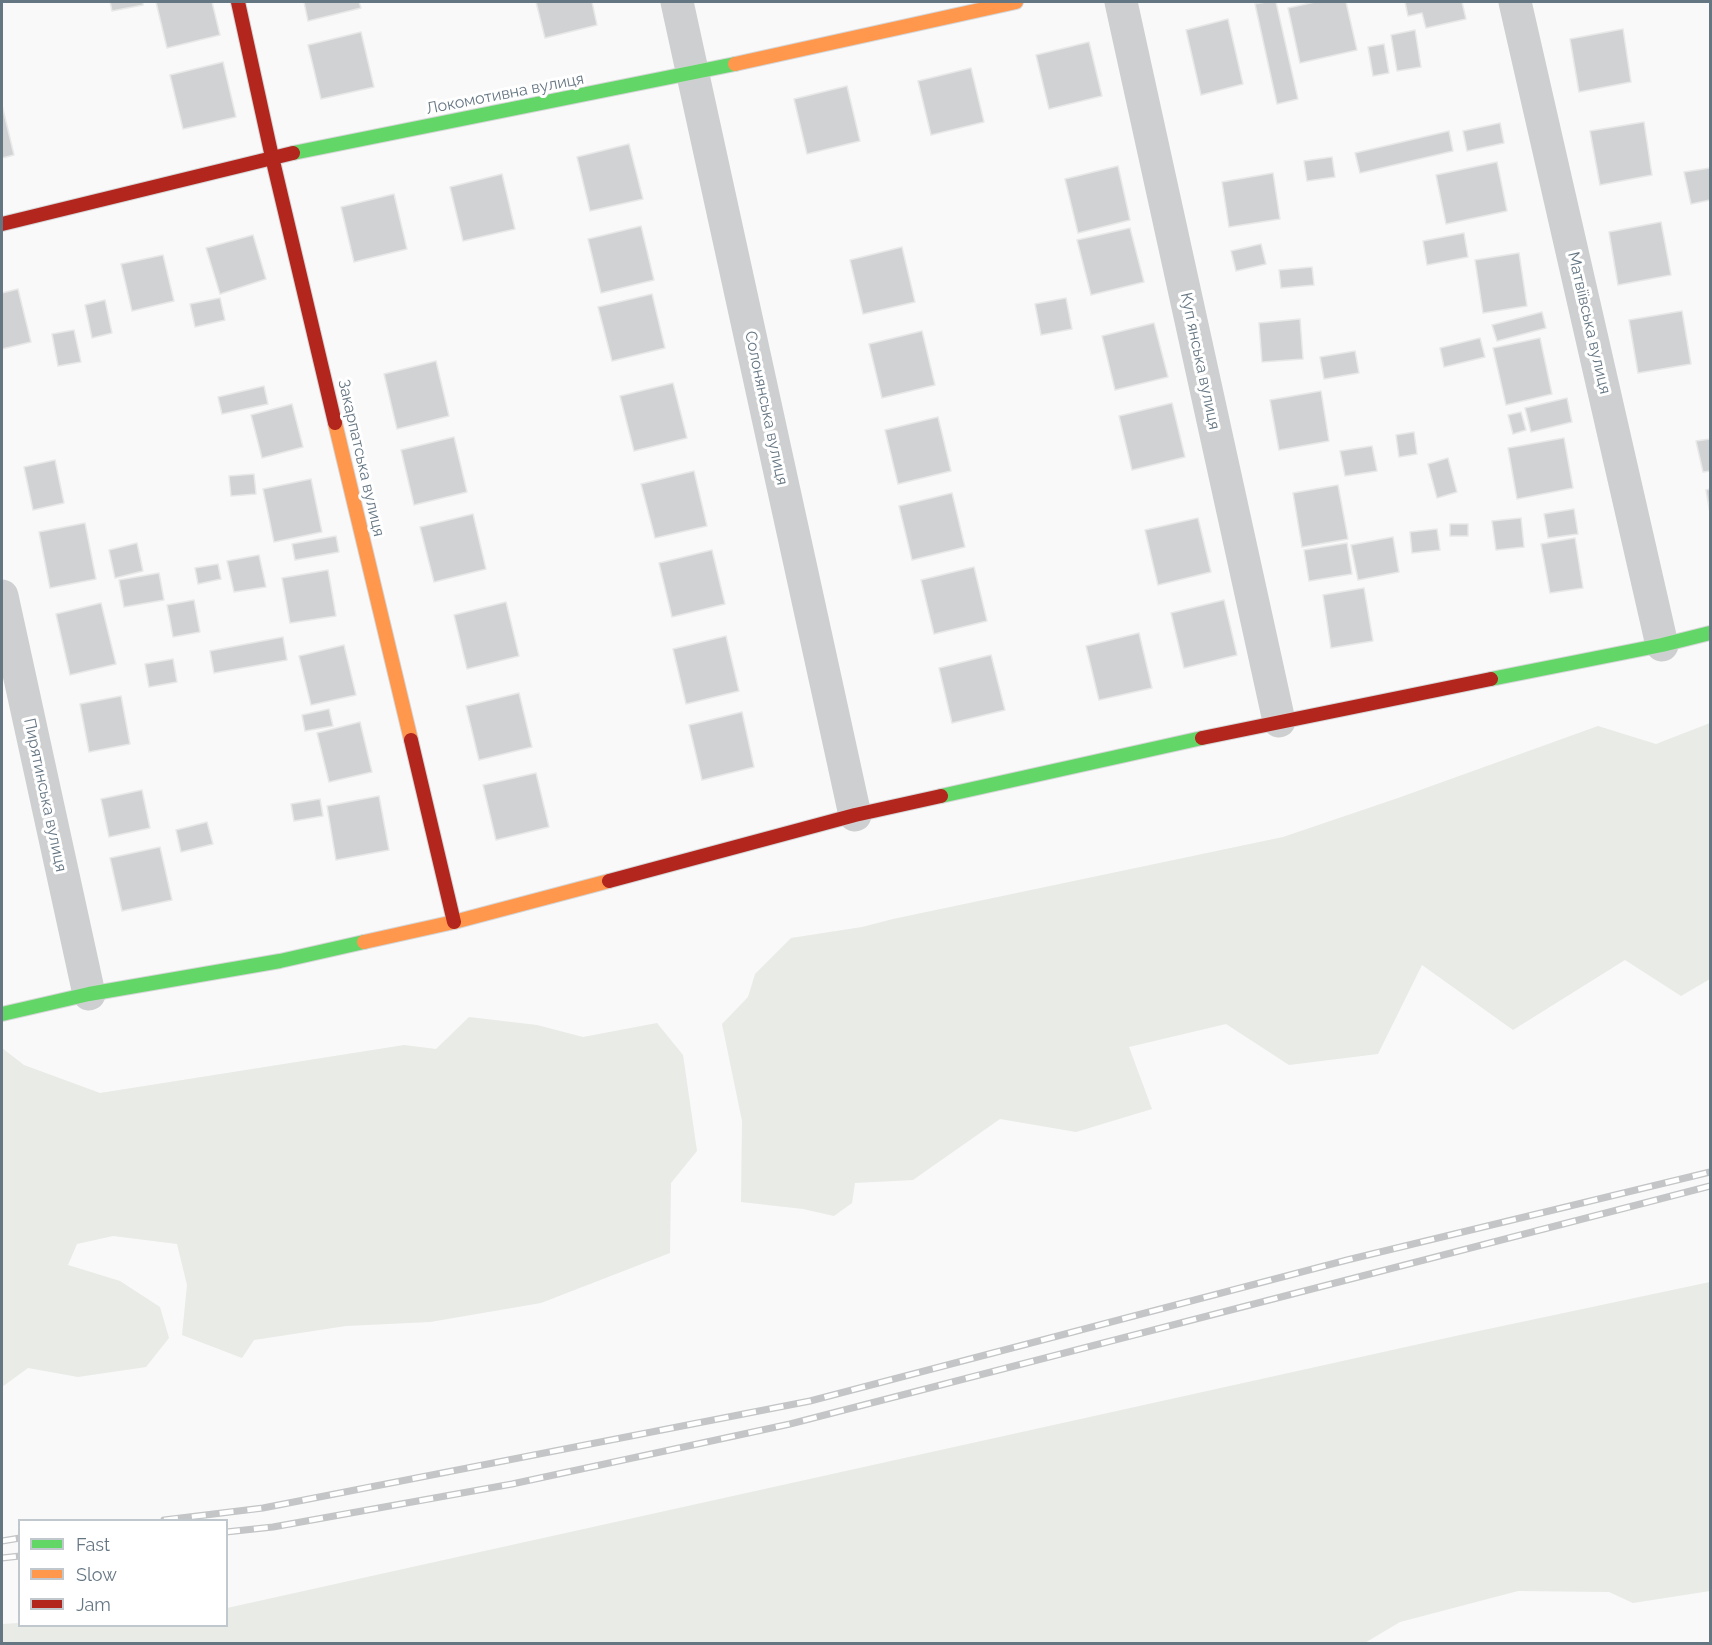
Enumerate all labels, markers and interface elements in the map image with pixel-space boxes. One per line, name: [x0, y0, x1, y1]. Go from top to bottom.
street label: Локомотивна вулиця: [424, 69, 586, 119]
street label: Матвіївська вулиця: [1563, 250, 1615, 396]
street label: Купʼянська вулиця: [1176, 291, 1224, 431]
street label: Солонянська вулиця: [740, 329, 792, 487]
street label: Закарпатська вулиця: [334, 378, 388, 538]
street label: Пирятинська вулиця: [19, 716, 71, 874]
legend: [18, 1519, 228, 1627]
text: Fast: [76, 1534, 110, 1555]
text: Slow: [76, 1564, 117, 1585]
text: Jam: [76, 1594, 111, 1615]

